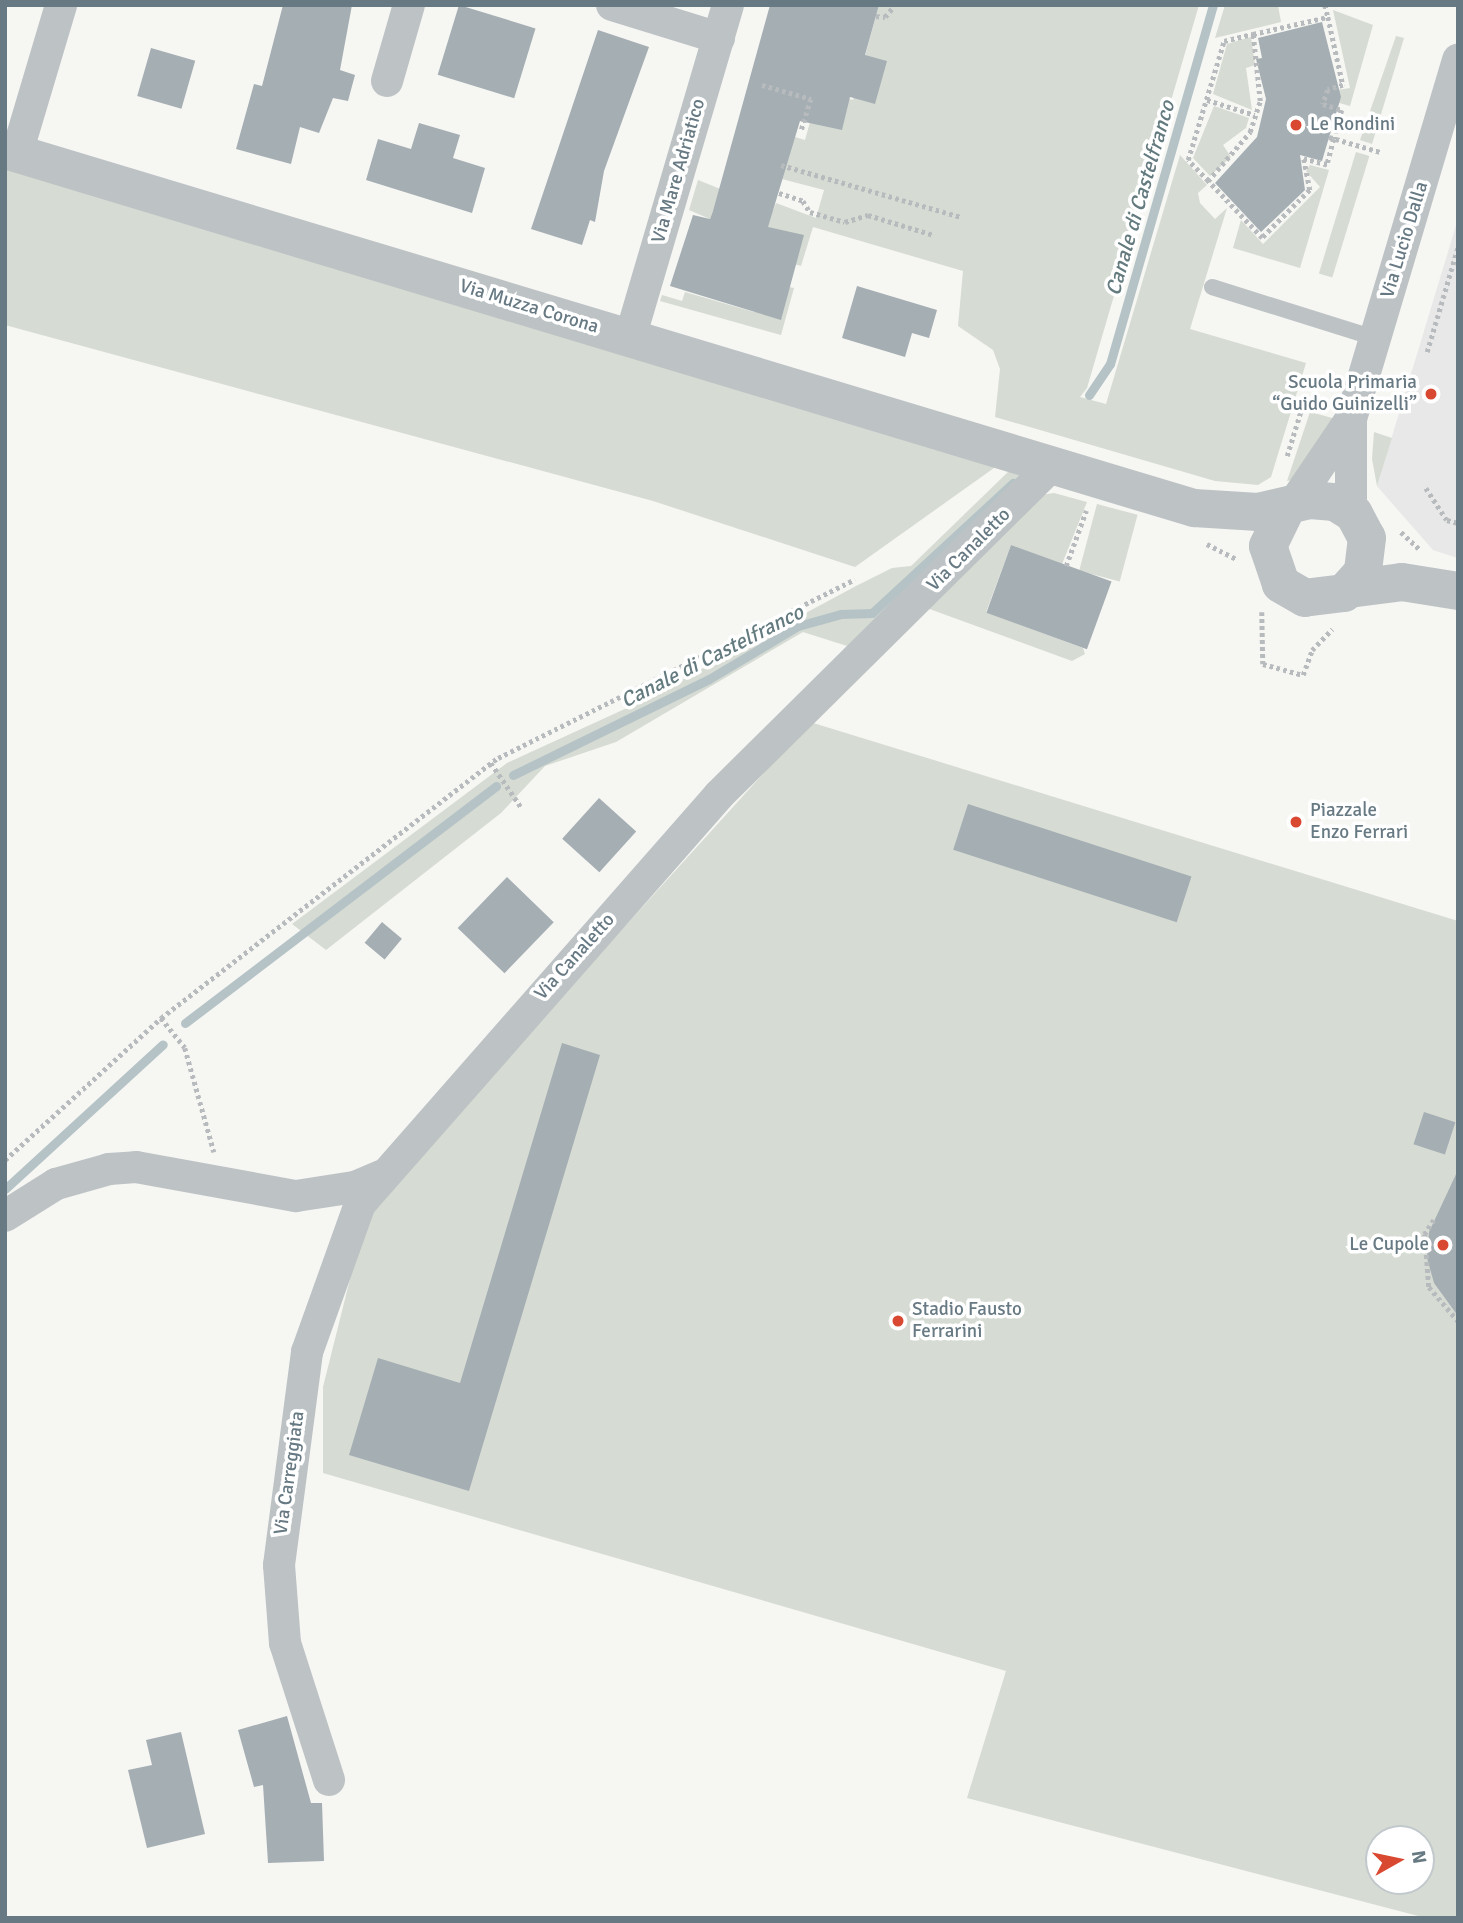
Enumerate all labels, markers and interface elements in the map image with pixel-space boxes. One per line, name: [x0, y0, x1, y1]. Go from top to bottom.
street label: Via Mare Adriatico: [647, 96, 711, 246]
water label: Canale di Castelfranco: [1100, 98, 1180, 298]
place label: Le Rondini: [1310, 114, 1395, 136]
marker: Le Rondini: [1288, 117, 1304, 133]
street label: Via Lucio Dalla: [1376, 179, 1434, 301]
street label: Via Muzza Corona: [457, 275, 601, 339]
place label: Scuola Primaria “Guido Guinizelli”: [1272, 372, 1417, 416]
marker: Scuola Primaria “Guido Guinizelli”: [1423, 386, 1439, 402]
street label: Via Canaletto: [922, 503, 1016, 597]
water label: Canale di Castelfranco: [616, 599, 808, 713]
place label: Piazzale Enzo Ferrari: [1310, 800, 1408, 844]
marker: Piazzale Enzo Ferrari: [1288, 814, 1304, 830]
street label: Via Canaletto: [530, 909, 620, 1005]
place label: Le Cupole: [1349, 1234, 1429, 1256]
marker: Le Cupole: [1435, 1237, 1451, 1253]
place label: Stadio Fausto Ferrarini: [912, 1299, 1022, 1343]
marker: Stadio Fausto Ferrarini: [890, 1313, 906, 1329]
street label: Via Carreggiata: [270, 1410, 310, 1536]
north arrow: [1365, 1825, 1435, 1895]
text: N: [1406, 1849, 1432, 1865]

